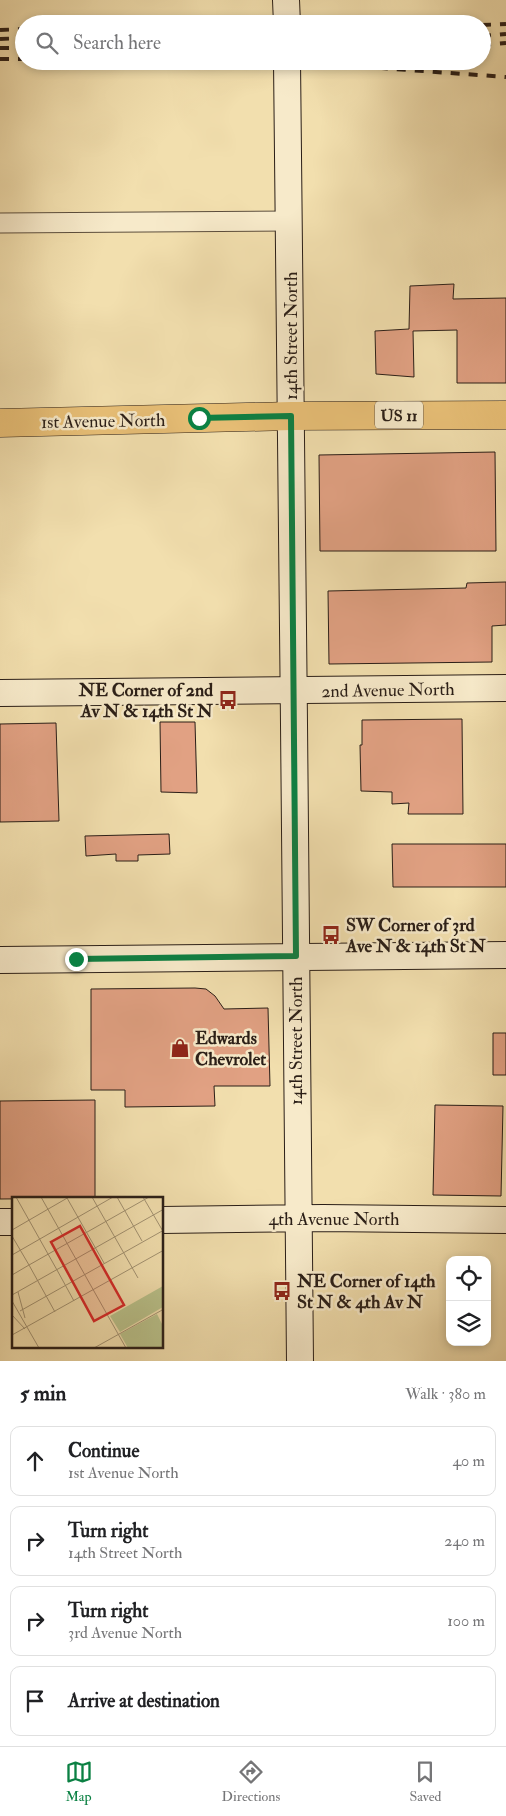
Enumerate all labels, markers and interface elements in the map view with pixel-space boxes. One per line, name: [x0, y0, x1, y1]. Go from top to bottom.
search box: [15, 15, 491, 70]
icon: search: [33, 29, 61, 57]
text: Search here: [73, 31, 161, 55]
street label: 14th Street North: [280, 271, 303, 400]
road number: US 11: [375, 402, 423, 428]
route start: [188, 407, 211, 430]
street label: 1st Avenue North: [41, 409, 166, 434]
street label: 2nd Avenue North: [321, 678, 455, 703]
place label: NE Corner of 2nd Av N & 14th St N: [78, 679, 214, 723]
bus stop icon: NE Corner of 2nd Av N & 14th St N: [217, 689, 239, 711]
place label: SW Corner of 3rd Ave N & 14th St N: [345, 914, 486, 958]
bus stop icon: SW Corner of 3rd Ave N & 14th St N: [320, 924, 342, 946]
route end: [65, 948, 88, 971]
street label: 14th Street North: [285, 976, 308, 1105]
place label: Edwards Chevrolet: [195, 1027, 266, 1071]
shop icon: Edwards Chevrolet: [169, 1037, 191, 1059]
inset map: [12, 1197, 164, 1348]
street label: 4th Avenue North: [268, 1208, 400, 1231]
map controls: [446, 1256, 491, 1346]
button: locate: [446, 1256, 491, 1301]
place label: NE Corner of 14th St N & 4th Av N: [296, 1270, 436, 1314]
bus stop icon: NE Corner of 14th St N & 4th Av N: [271, 1280, 293, 1302]
button: layers: [446, 1301, 491, 1346]
text: 5 min: [20, 1380, 66, 1407]
text: Walk · 380 m: [405, 1384, 486, 1404]
text: Continue: [68, 1439, 139, 1463]
icon: ahead: [21, 1447, 49, 1475]
text: 40 m: [452, 1451, 485, 1471]
text: 1st Avenue North: [68, 1463, 179, 1483]
text: Turn right: [68, 1519, 148, 1543]
icon: right: [21, 1527, 49, 1555]
text: 240 m: [444, 1531, 485, 1551]
text: 14th Street North: [68, 1543, 182, 1563]
text: Turn right: [68, 1599, 148, 1623]
icon: right: [21, 1607, 49, 1635]
text: 100 m: [447, 1611, 485, 1631]
text: 3rd Avenue North: [68, 1623, 182, 1643]
icon: arrive: [21, 1687, 49, 1715]
text: Arrive at destination: [68, 1689, 220, 1713]
tab: Map: [65, 1758, 93, 1805]
tab: Directions: [222, 1758, 280, 1805]
tab: Saved: [409, 1758, 441, 1805]

